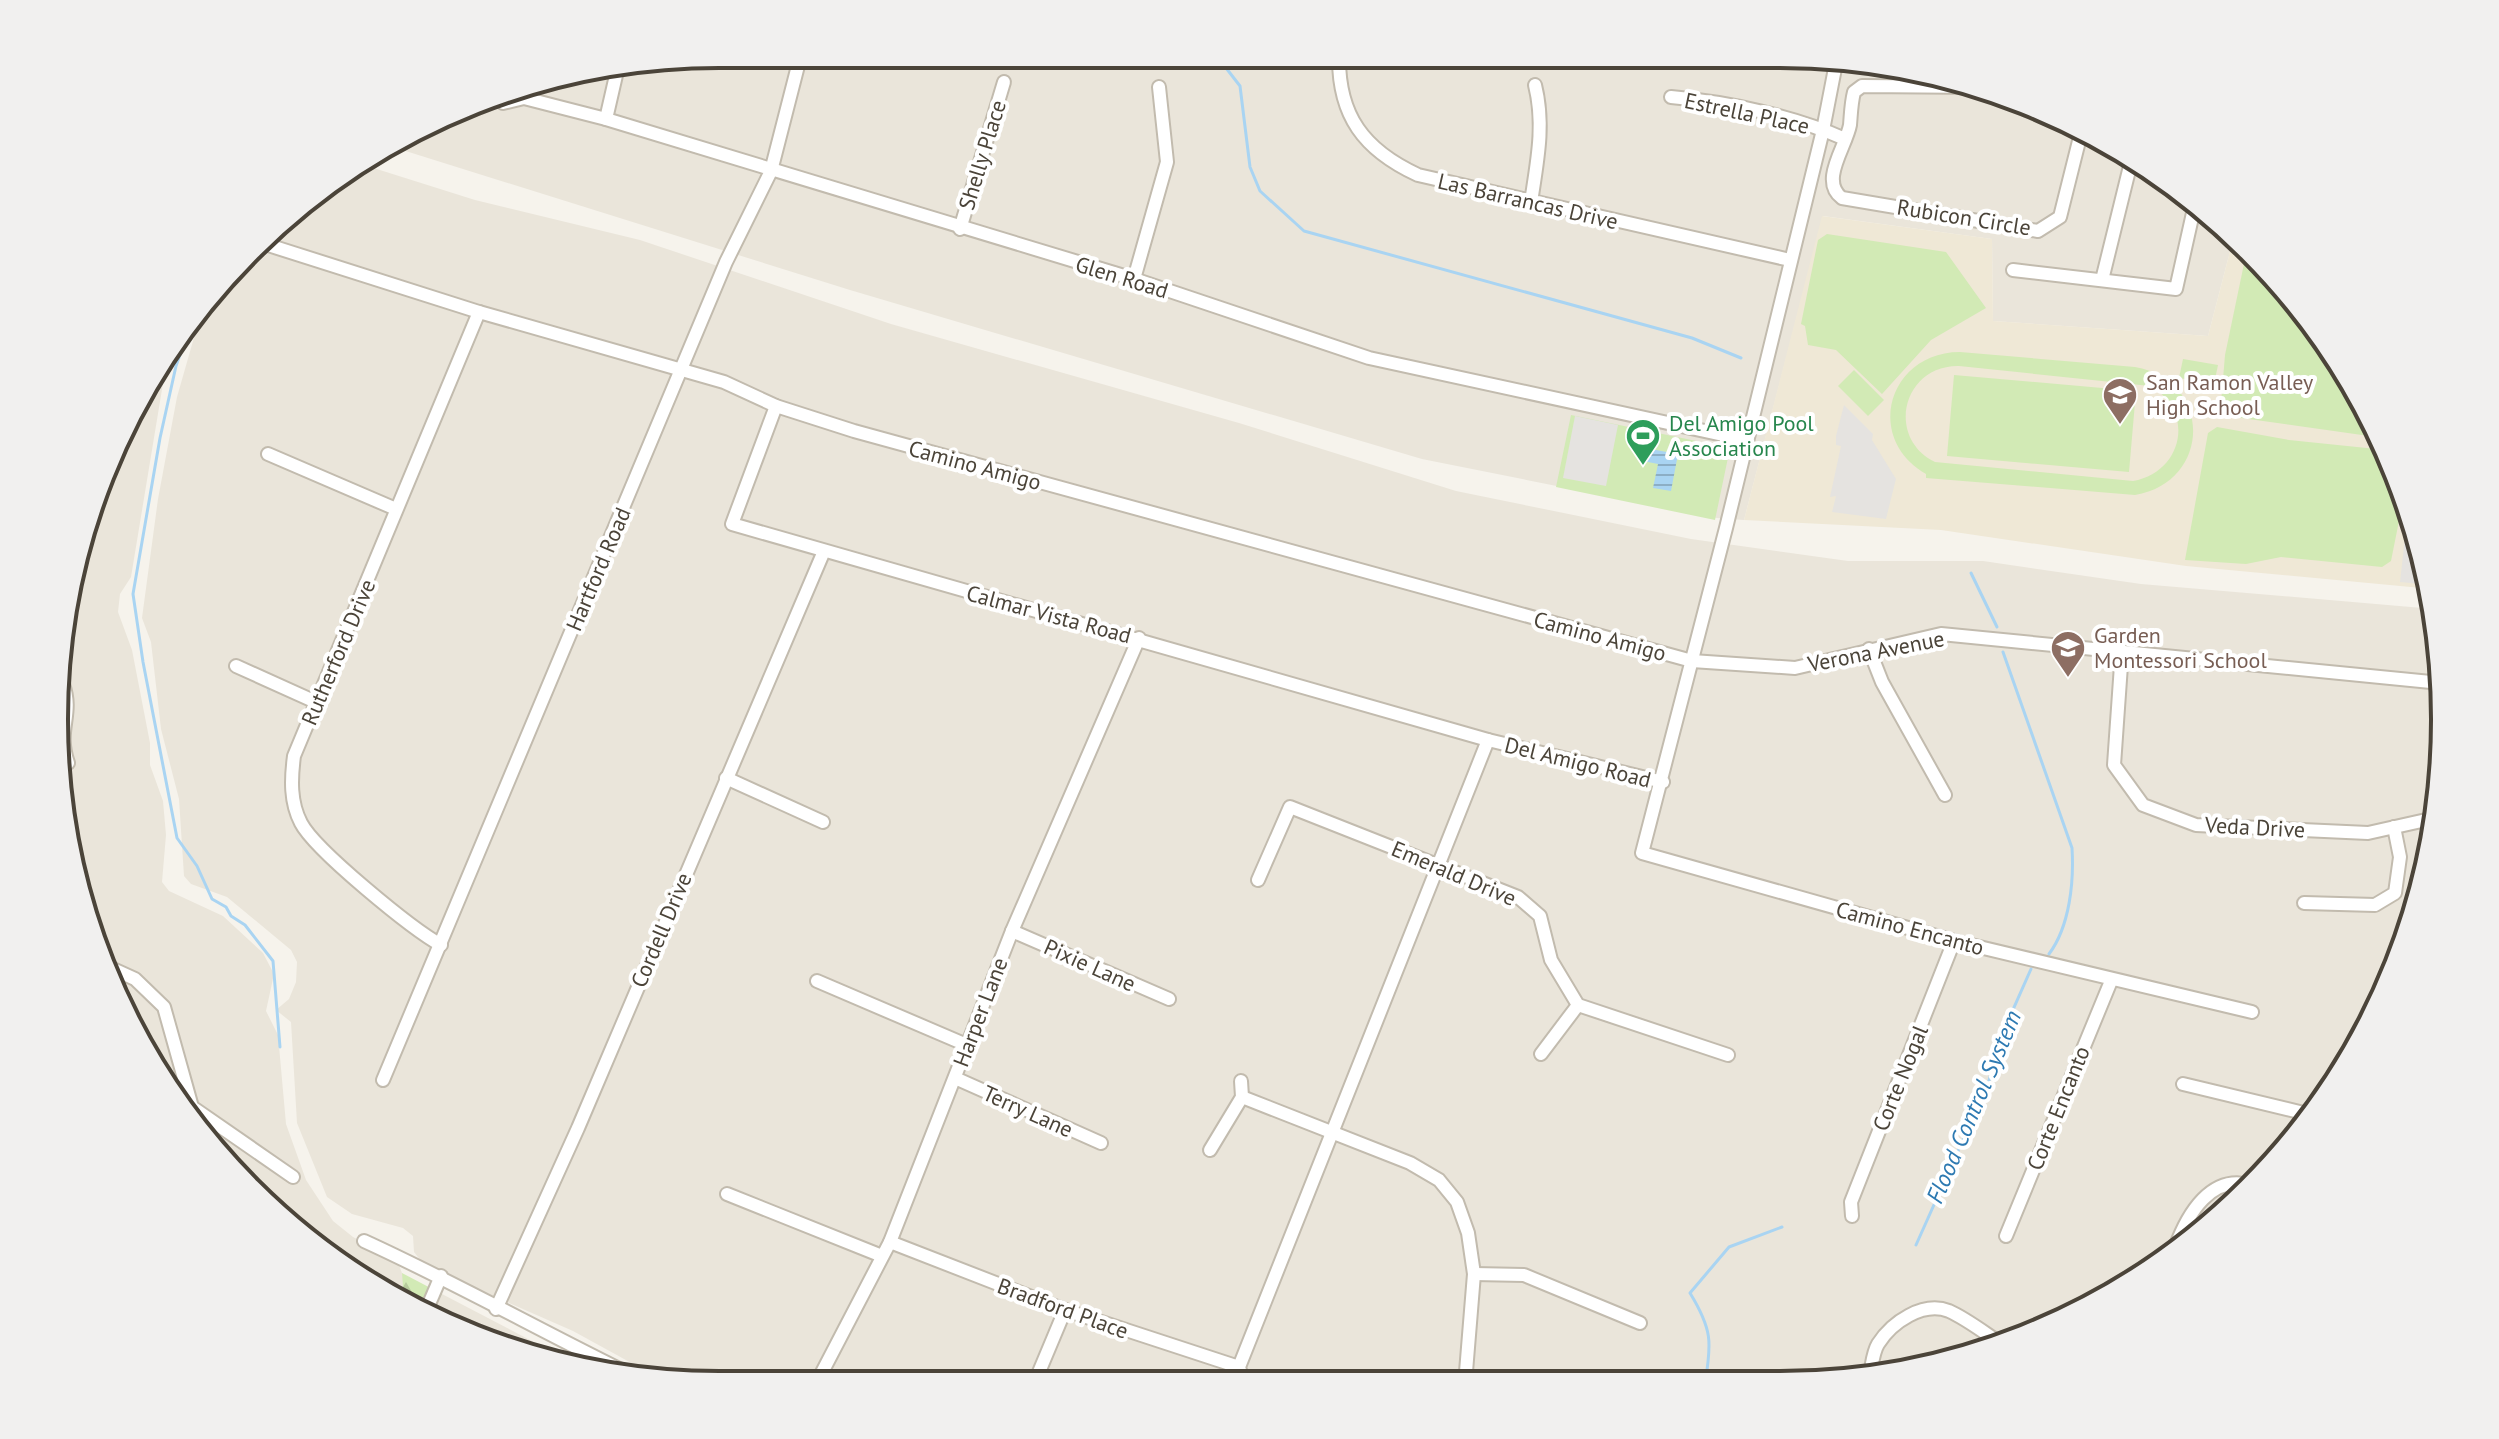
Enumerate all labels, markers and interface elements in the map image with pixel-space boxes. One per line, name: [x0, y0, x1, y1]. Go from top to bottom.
street label: Estrella Place: [1682, 86, 1812, 140]
street label: Shelly Place: [952, 97, 1012, 213]
street label: Las Barrancas Drive: [1435, 167, 1621, 235]
street label: Rubicon Circle: [1895, 193, 2033, 241]
street label: Glen Road: [1072, 250, 1172, 304]
place label: San Ramon Valley High School: [2146, 368, 2314, 421]
school or university icon: San Ramon Valley High School: [2101, 376, 2139, 426]
place label: Del Amigo Pool Association: [1669, 409, 1814, 462]
sports icon: Del Amigo Pool Association: [1624, 417, 1662, 467]
street label: Camino Amigo: [906, 434, 1044, 496]
street label: Hartford Road: [559, 503, 637, 635]
street label: Rutherford Drive: [295, 575, 381, 729]
street label: Calmar Vista Road: [964, 579, 1134, 649]
street label: Camino Amigo: [1531, 605, 1669, 667]
place label: Garden Montessori School: [2094, 621, 2267, 674]
street label: Verona Avenue: [1804, 624, 1947, 678]
school or university icon: Garden Montessori School: [2049, 629, 2087, 679]
street label: Del Amigo Road: [1502, 730, 1654, 794]
street label: Veda Drive: [2203, 810, 2306, 844]
street label: Emerald Drive: [1387, 834, 1521, 912]
street label: Cordell Drive: [624, 868, 698, 992]
street label: Camino Encanto: [1833, 895, 1987, 961]
street label: Pixie Lane: [1040, 932, 1140, 998]
street label: Harper Lane: [946, 953, 1014, 1071]
water label: Flood Control System: [1919, 1006, 2028, 1208]
street label: Corte Nogal: [1866, 1020, 1934, 1135]
street label: Corte Encanto: [2020, 1042, 2096, 1174]
street label: Terry Lane: [978, 1079, 1078, 1143]
street label: Bradford Place: [994, 1271, 1132, 1345]

